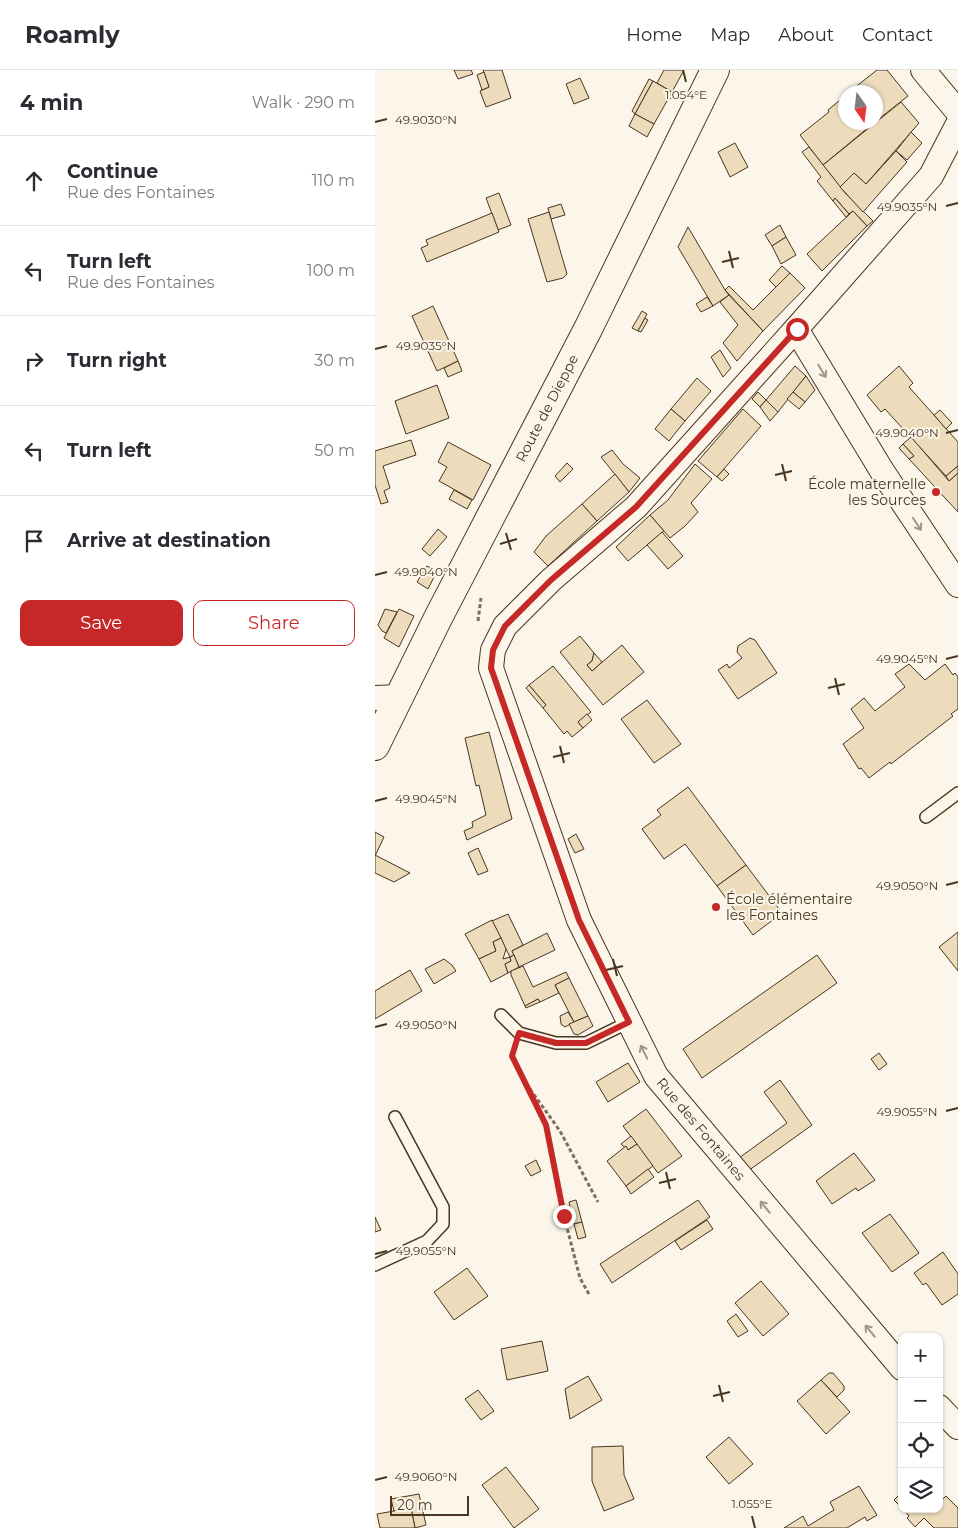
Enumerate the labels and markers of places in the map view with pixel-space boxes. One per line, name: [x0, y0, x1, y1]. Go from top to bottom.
place label: École maternelle les Sources: [808, 475, 926, 509]
marker: École maternelle les Sources: [930, 486, 942, 498]
place label: École élémentaire les Fontaines: [726, 890, 852, 924]
marker: École élémentaire les Fontaines: [710, 901, 722, 913]

